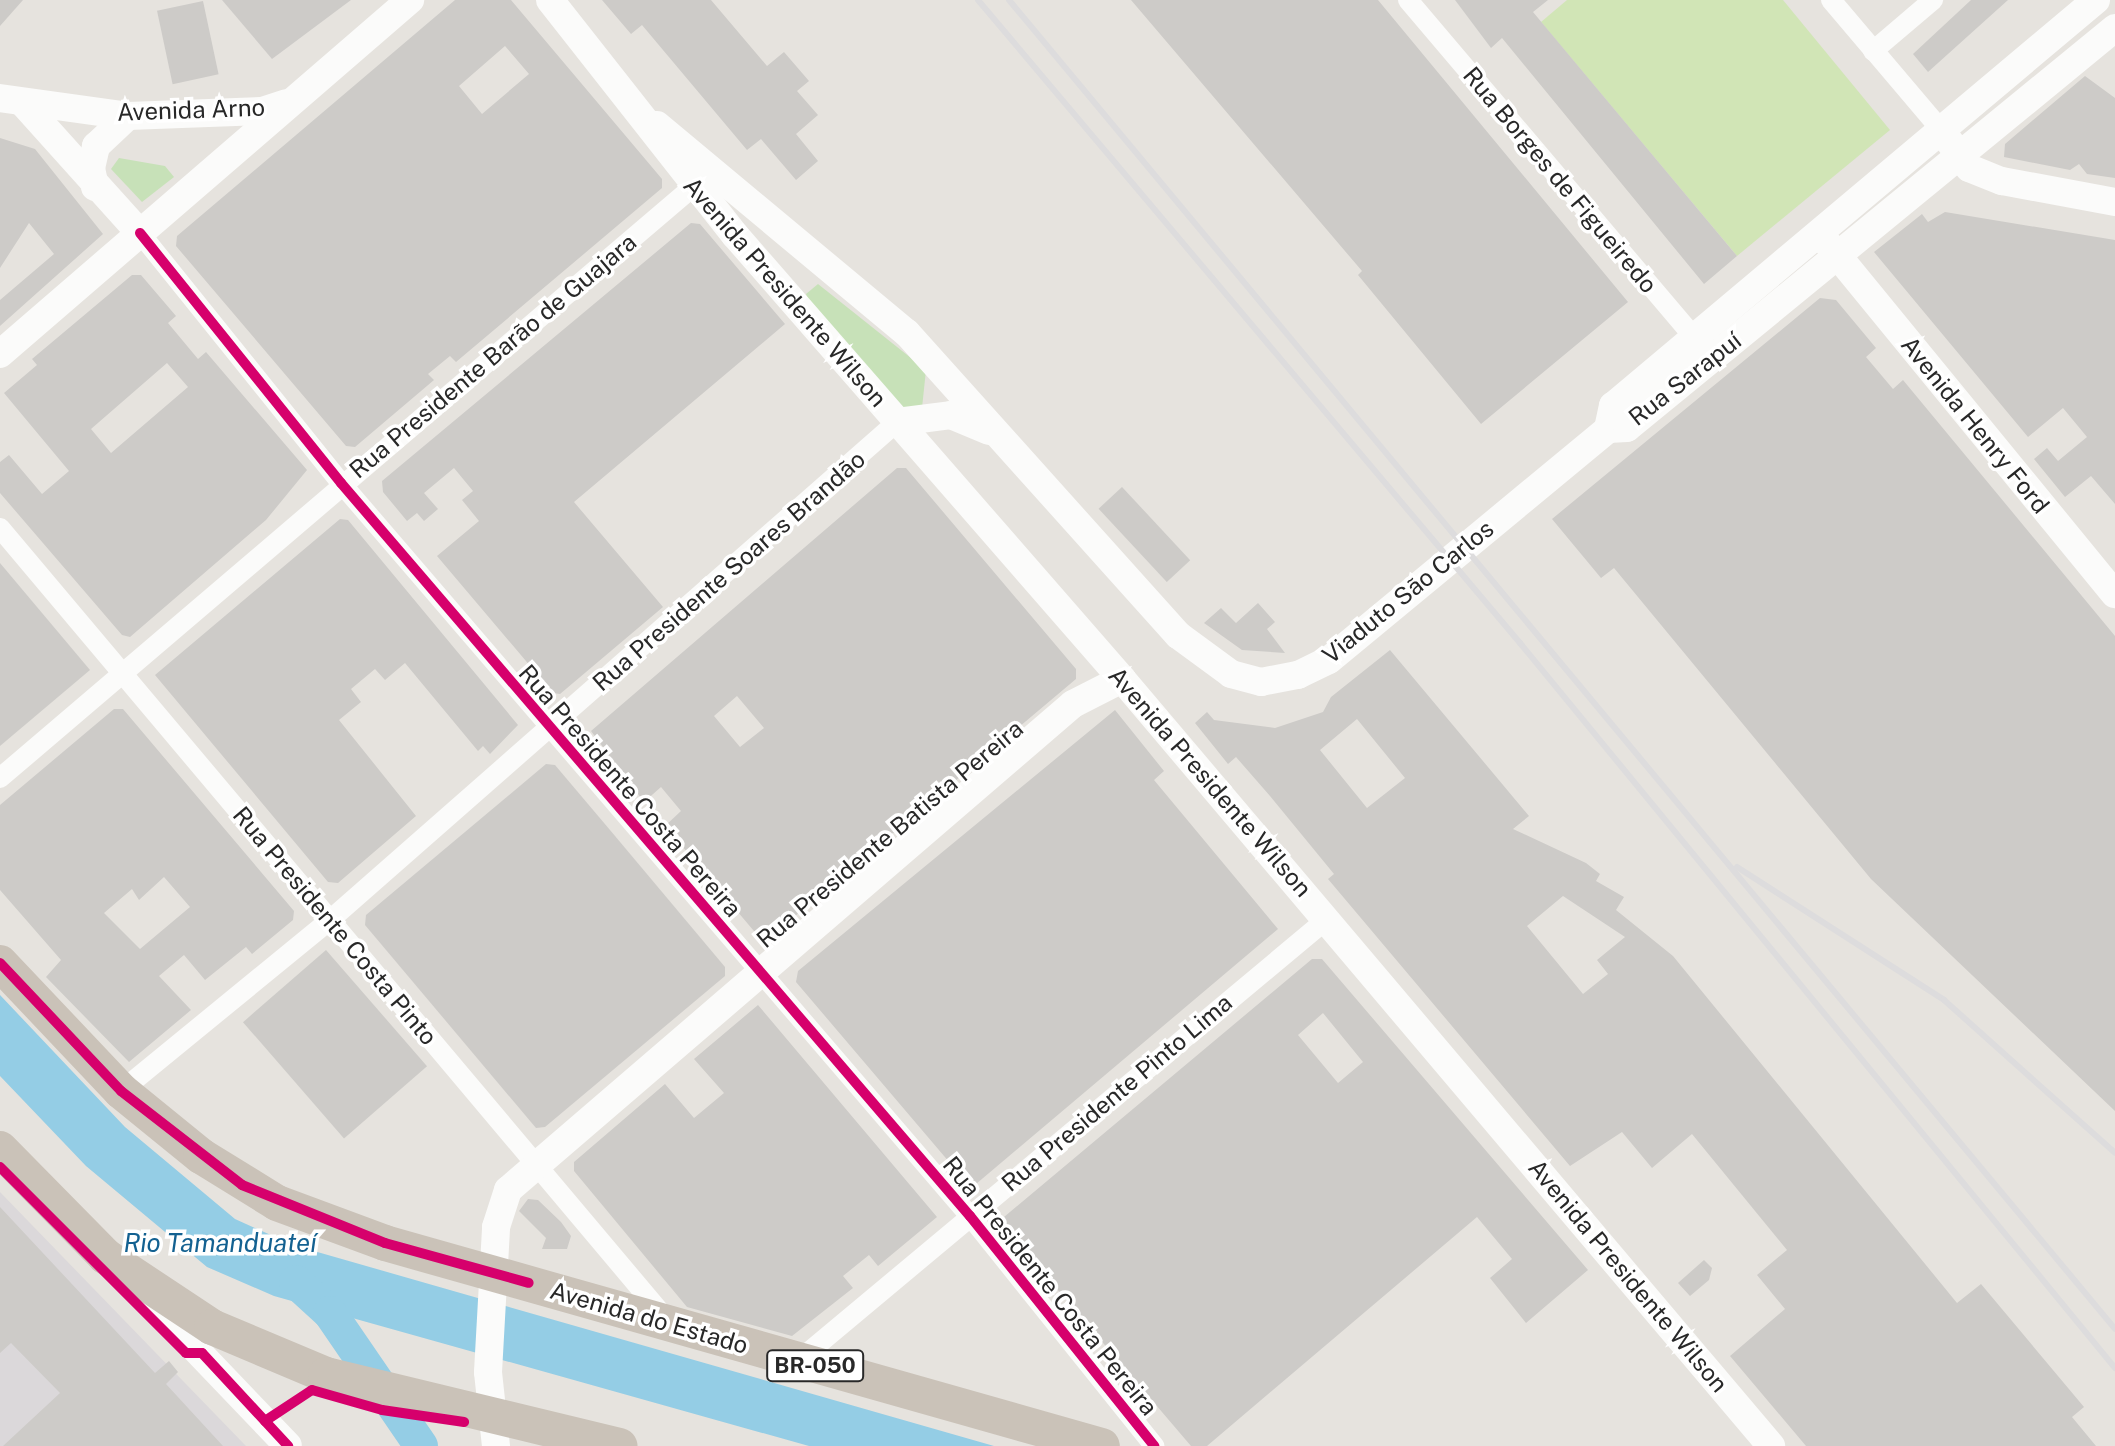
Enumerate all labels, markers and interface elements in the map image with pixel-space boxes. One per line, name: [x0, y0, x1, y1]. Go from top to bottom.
street label: Rua Borges de Figueiredo: [1457, 61, 1663, 299]
street label: Avenida Arno: [116, 93, 266, 127]
street label: Avenida Presidente Wilson: [677, 171, 893, 413]
street label: Rua Presidente Barão de Guajara: [344, 227, 642, 485]
street label: Rua Sarapuí: [1623, 326, 1747, 432]
street label: Avenida Henry Ford: [1895, 331, 2055, 519]
street label: Rua Presidente Soares Brandão: [587, 445, 871, 697]
street label: Viaduto São Carlos: [1317, 514, 1499, 670]
street label: Rua Presidente Costa Pereira: [513, 659, 747, 923]
street label: Avenida Presidente Wilson: [1102, 661, 1318, 903]
street label: Rua Presidente Batista Pereira: [751, 714, 1029, 954]
street label: Rua Presidente Costa Pinto: [227, 801, 443, 1051]
street label: Rua Presidente Pinto Lima: [996, 988, 1238, 1198]
street label: Rua Presidente Costa Pereira: [937, 1151, 1163, 1421]
street label: Avenida Presidente Wilson: [1522, 1154, 1734, 1398]
water label: Rio Tamanduateí: [123, 1227, 317, 1259]
street label: Avenida do Estado: [547, 1276, 751, 1360]
road number: BR-050: [765, 1348, 865, 1384]

